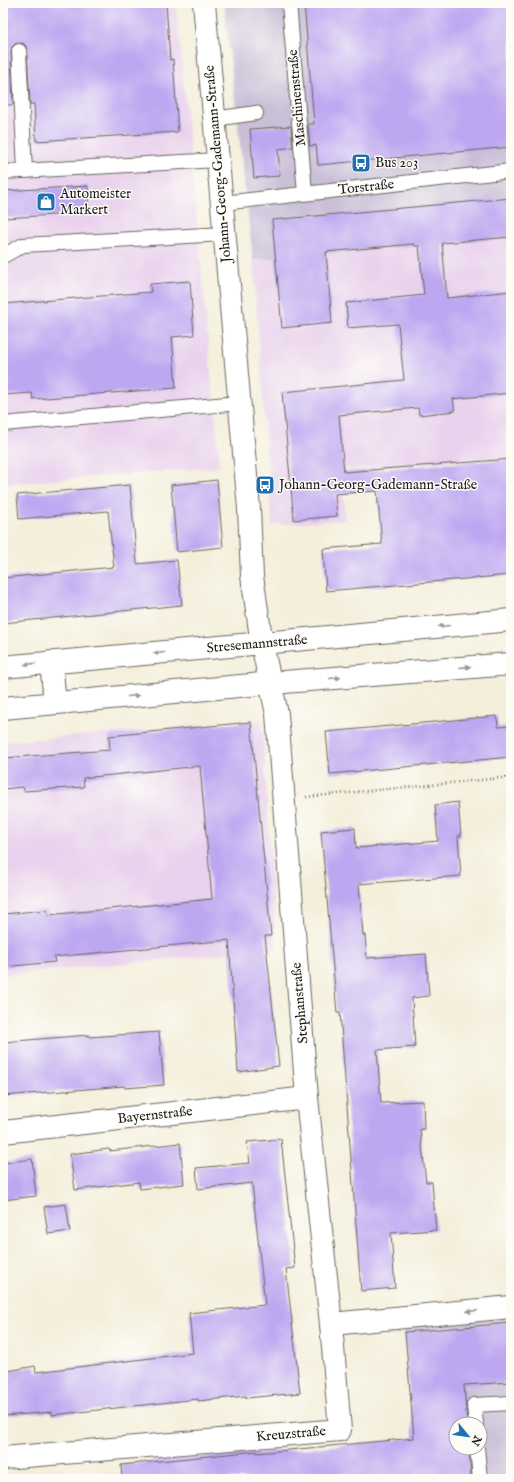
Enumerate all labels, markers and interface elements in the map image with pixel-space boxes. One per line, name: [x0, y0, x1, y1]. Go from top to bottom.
street label: Maschinenstraße: [284, 48, 310, 147]
street label: Johann-Georg-Gademann-Straße: [200, 64, 236, 266]
bus stop icon: Bus 203: [350, 152, 372, 174]
place label: Bus 203: [375, 154, 418, 172]
street label: Torstraße: [337, 175, 395, 199]
place label: Automeister Markert: [59, 185, 131, 219]
shop icon: Automeister Markert: [35, 191, 57, 213]
bus stop icon: Johann-Georg-Gademann-Straße: [254, 474, 276, 496]
place label: Johann-Georg-Gademann-Straße: [277, 476, 478, 494]
one-way arrow: [438, 623, 450, 630]
street label: Stresemannstraße: [206, 631, 309, 657]
one-way arrow: [153, 649, 165, 656]
one-way arrow: [24, 661, 36, 668]
one-way arrow: [459, 664, 471, 671]
one-way arrow: [329, 675, 341, 682]
one-way arrow: [127, 693, 139, 700]
street label: Stephanstraße: [287, 961, 313, 1044]
street label: Bayernstraße: [117, 1102, 194, 1128]
one-way arrow: [466, 1307, 478, 1314]
north arrow: [448, 1416, 488, 1456]
street label: Kreuzstraße: [255, 1422, 327, 1446]
text: N: [467, 1432, 485, 1448]

